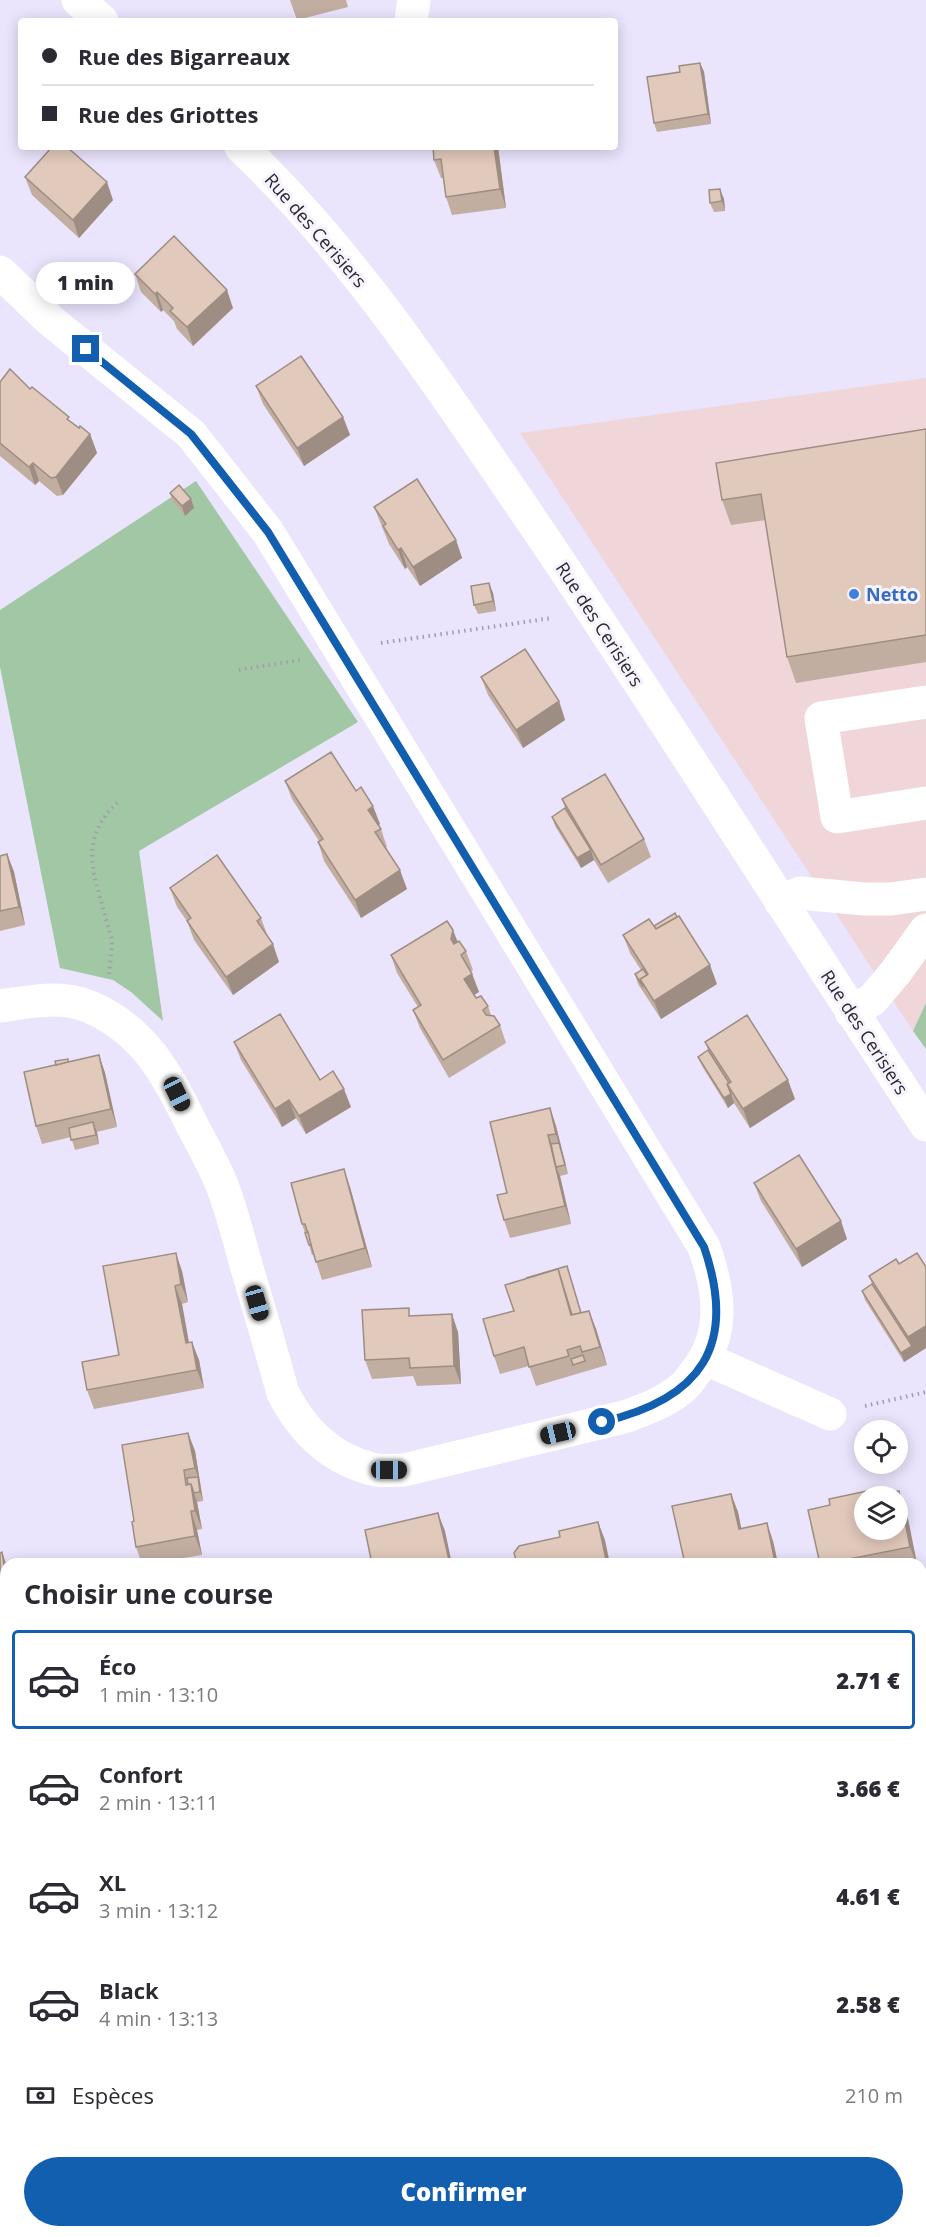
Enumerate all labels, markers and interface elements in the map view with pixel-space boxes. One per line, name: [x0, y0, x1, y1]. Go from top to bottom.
text: Rue des Bigarreaux: [78, 41, 290, 71]
text: Rue des Griottes: [78, 99, 259, 129]
street label: Rue des Cerisiers: [260, 168, 372, 292]
callout: 1 min: [36, 262, 136, 304]
text: 1 min: [57, 269, 114, 296]
route end: [72, 335, 99, 362]
street label: Rue des Cerisiers: [551, 557, 649, 691]
place label: Netto: [866, 582, 918, 606]
marker: Netto: [847, 587, 861, 601]
street label: Rue des Cerisiers: [816, 965, 914, 1099]
car: [161, 1074, 193, 1114]
car: [243, 1283, 271, 1323]
route start: [588, 1408, 615, 1435]
car: [538, 1420, 578, 1446]
map controls: [854, 1420, 908, 1540]
button: locate: [854, 1420, 908, 1474]
car: [371, 1461, 407, 1479]
button: layers: [854, 1486, 908, 1540]
text: Choisir une course: [24, 1575, 273, 1612]
text: Éco: [99, 1651, 136, 1681]
icon: car: [27, 1653, 81, 1707]
text: 2.71 €: [836, 1665, 900, 1695]
text: 1 min · 13:10: [99, 1681, 218, 1708]
text: Confort: [99, 1759, 183, 1789]
icon: car: [27, 1761, 81, 1815]
text: 3.66 €: [836, 1773, 900, 1803]
text: 2 min · 13:11: [99, 1789, 218, 1816]
text: XL: [99, 1867, 126, 1897]
icon: car: [27, 1869, 81, 1923]
text: 4.61 €: [836, 1881, 900, 1911]
text: 3 min · 13:12: [99, 1897, 218, 1924]
text: Black: [99, 1975, 159, 2005]
icon: car: [27, 1977, 81, 2031]
text: 2.58 €: [836, 1989, 900, 2019]
text: 4 min · 13:13: [99, 2005, 218, 2032]
icon: cash: [24, 2079, 57, 2112]
text: Espèces: [72, 2080, 154, 2110]
text: 210 m: [845, 2082, 903, 2109]
button: Confirmer: [24, 2157, 903, 2226]

